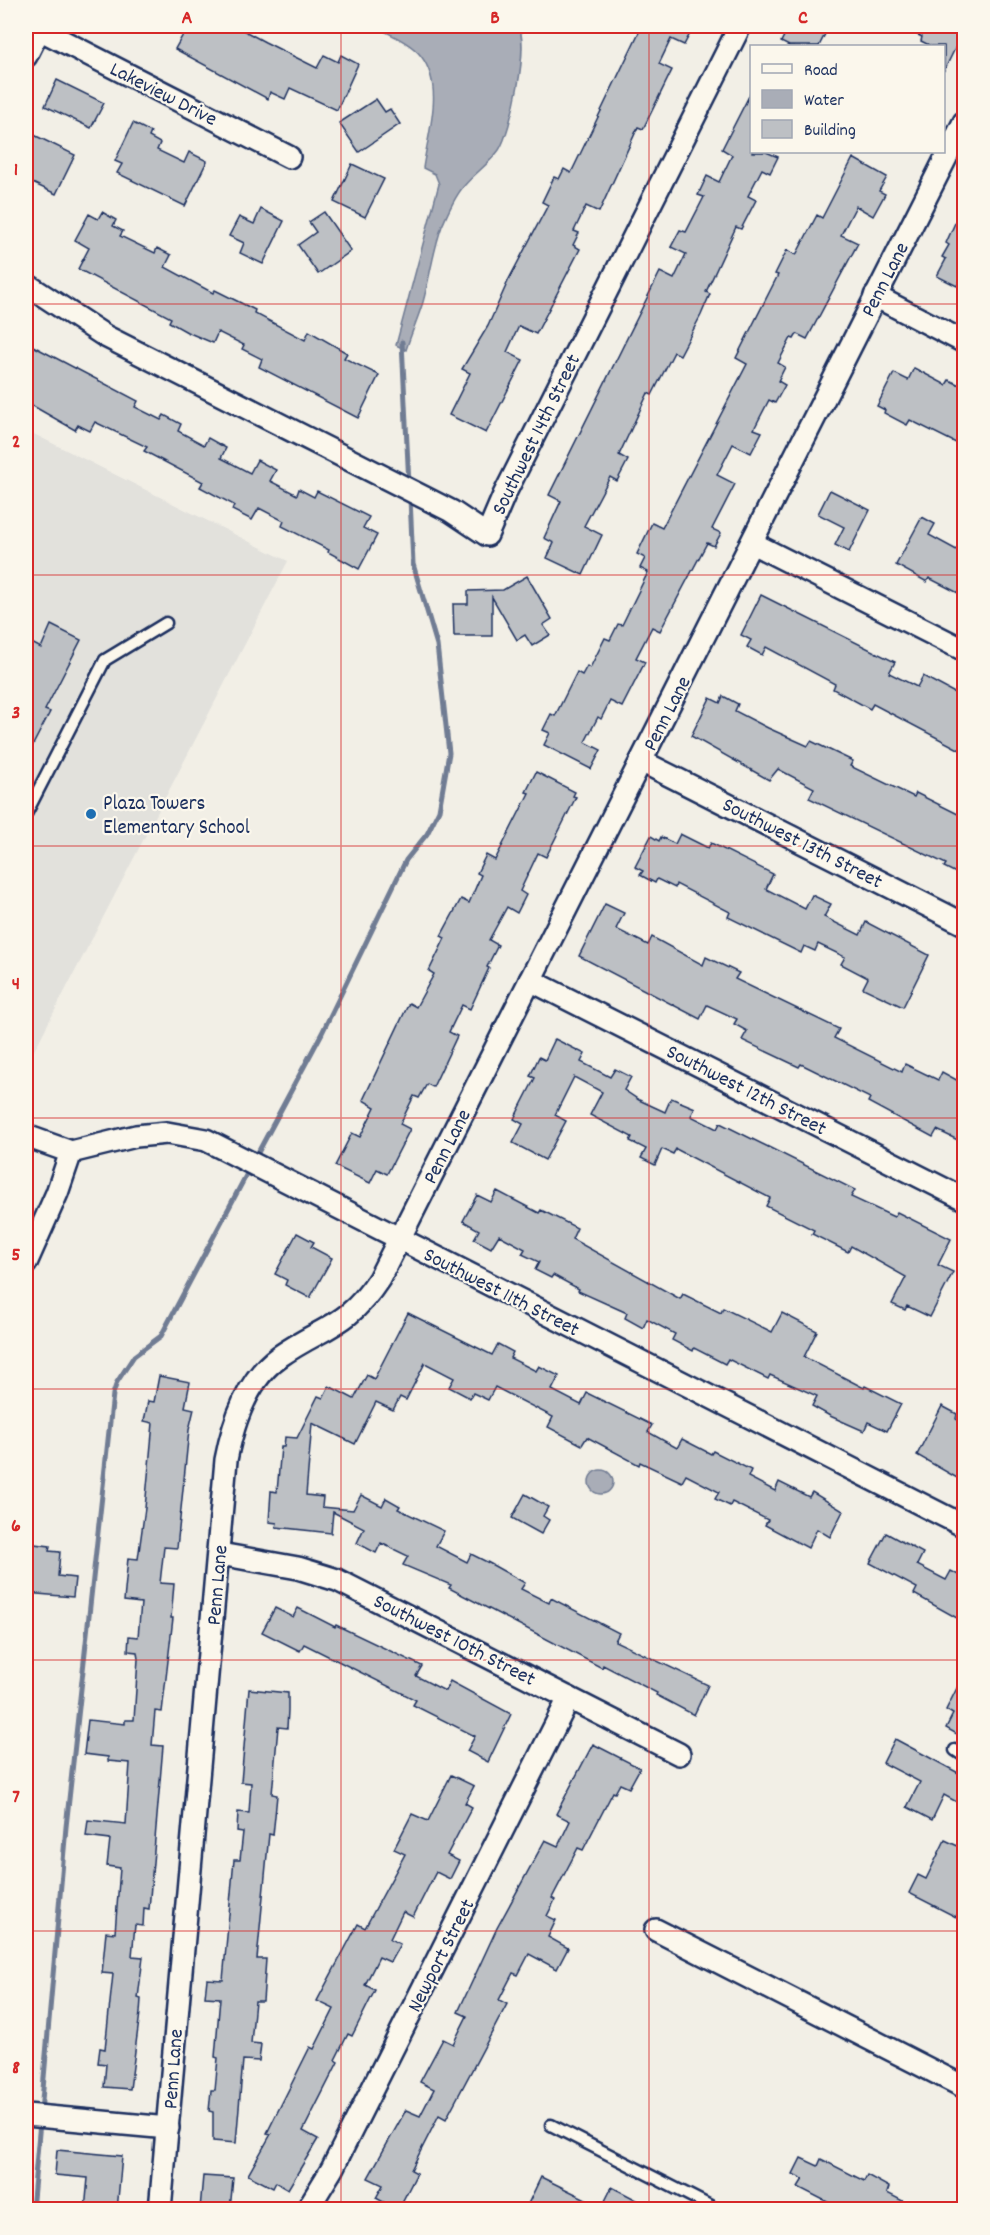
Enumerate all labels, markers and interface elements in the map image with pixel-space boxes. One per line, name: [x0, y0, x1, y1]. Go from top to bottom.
text: A: [182, 5, 193, 33]
text: B: [490, 5, 500, 33]
text: C: [798, 5, 808, 33]
legend: [750, 45, 945, 153]
street label: Lakeview Drive: [104, 56, 222, 136]
text: Road: [804, 59, 838, 84]
text: Water: [804, 89, 844, 114]
text: Building: [804, 119, 856, 144]
text: 1: [14, 157, 18, 185]
street label: Penn Lane: [855, 238, 918, 323]
street label: Southwest 14th Street: [486, 350, 590, 521]
text: 2: [12, 429, 20, 457]
street label: Penn Lane: [637, 672, 700, 757]
text: 3: [12, 700, 20, 728]
place label: Plaza Towers Elementary School: [103, 790, 250, 844]
street label: Southwest 13th Street: [716, 791, 887, 898]
marker: Plaza Towers Elementary School: [84, 807, 98, 821]
text: 4: [12, 971, 20, 999]
street label: Southwest 12th Street: [660, 1038, 831, 1145]
street label: Penn Lane: [417, 1105, 480, 1190]
street label: Southwest 11th Street: [417, 1241, 584, 1346]
text: 5: [11, 1242, 21, 1270]
text: 6: [11, 1513, 21, 1541]
street label: Penn Lane: [201, 1544, 237, 1627]
street label: Southwest 10th Street: [367, 1588, 540, 1696]
text: 7: [12, 1784, 20, 1812]
street label: Newport Street: [401, 1894, 484, 2018]
street label: Penn Lane: [157, 2028, 193, 2110]
text: 8: [12, 2055, 20, 2083]

